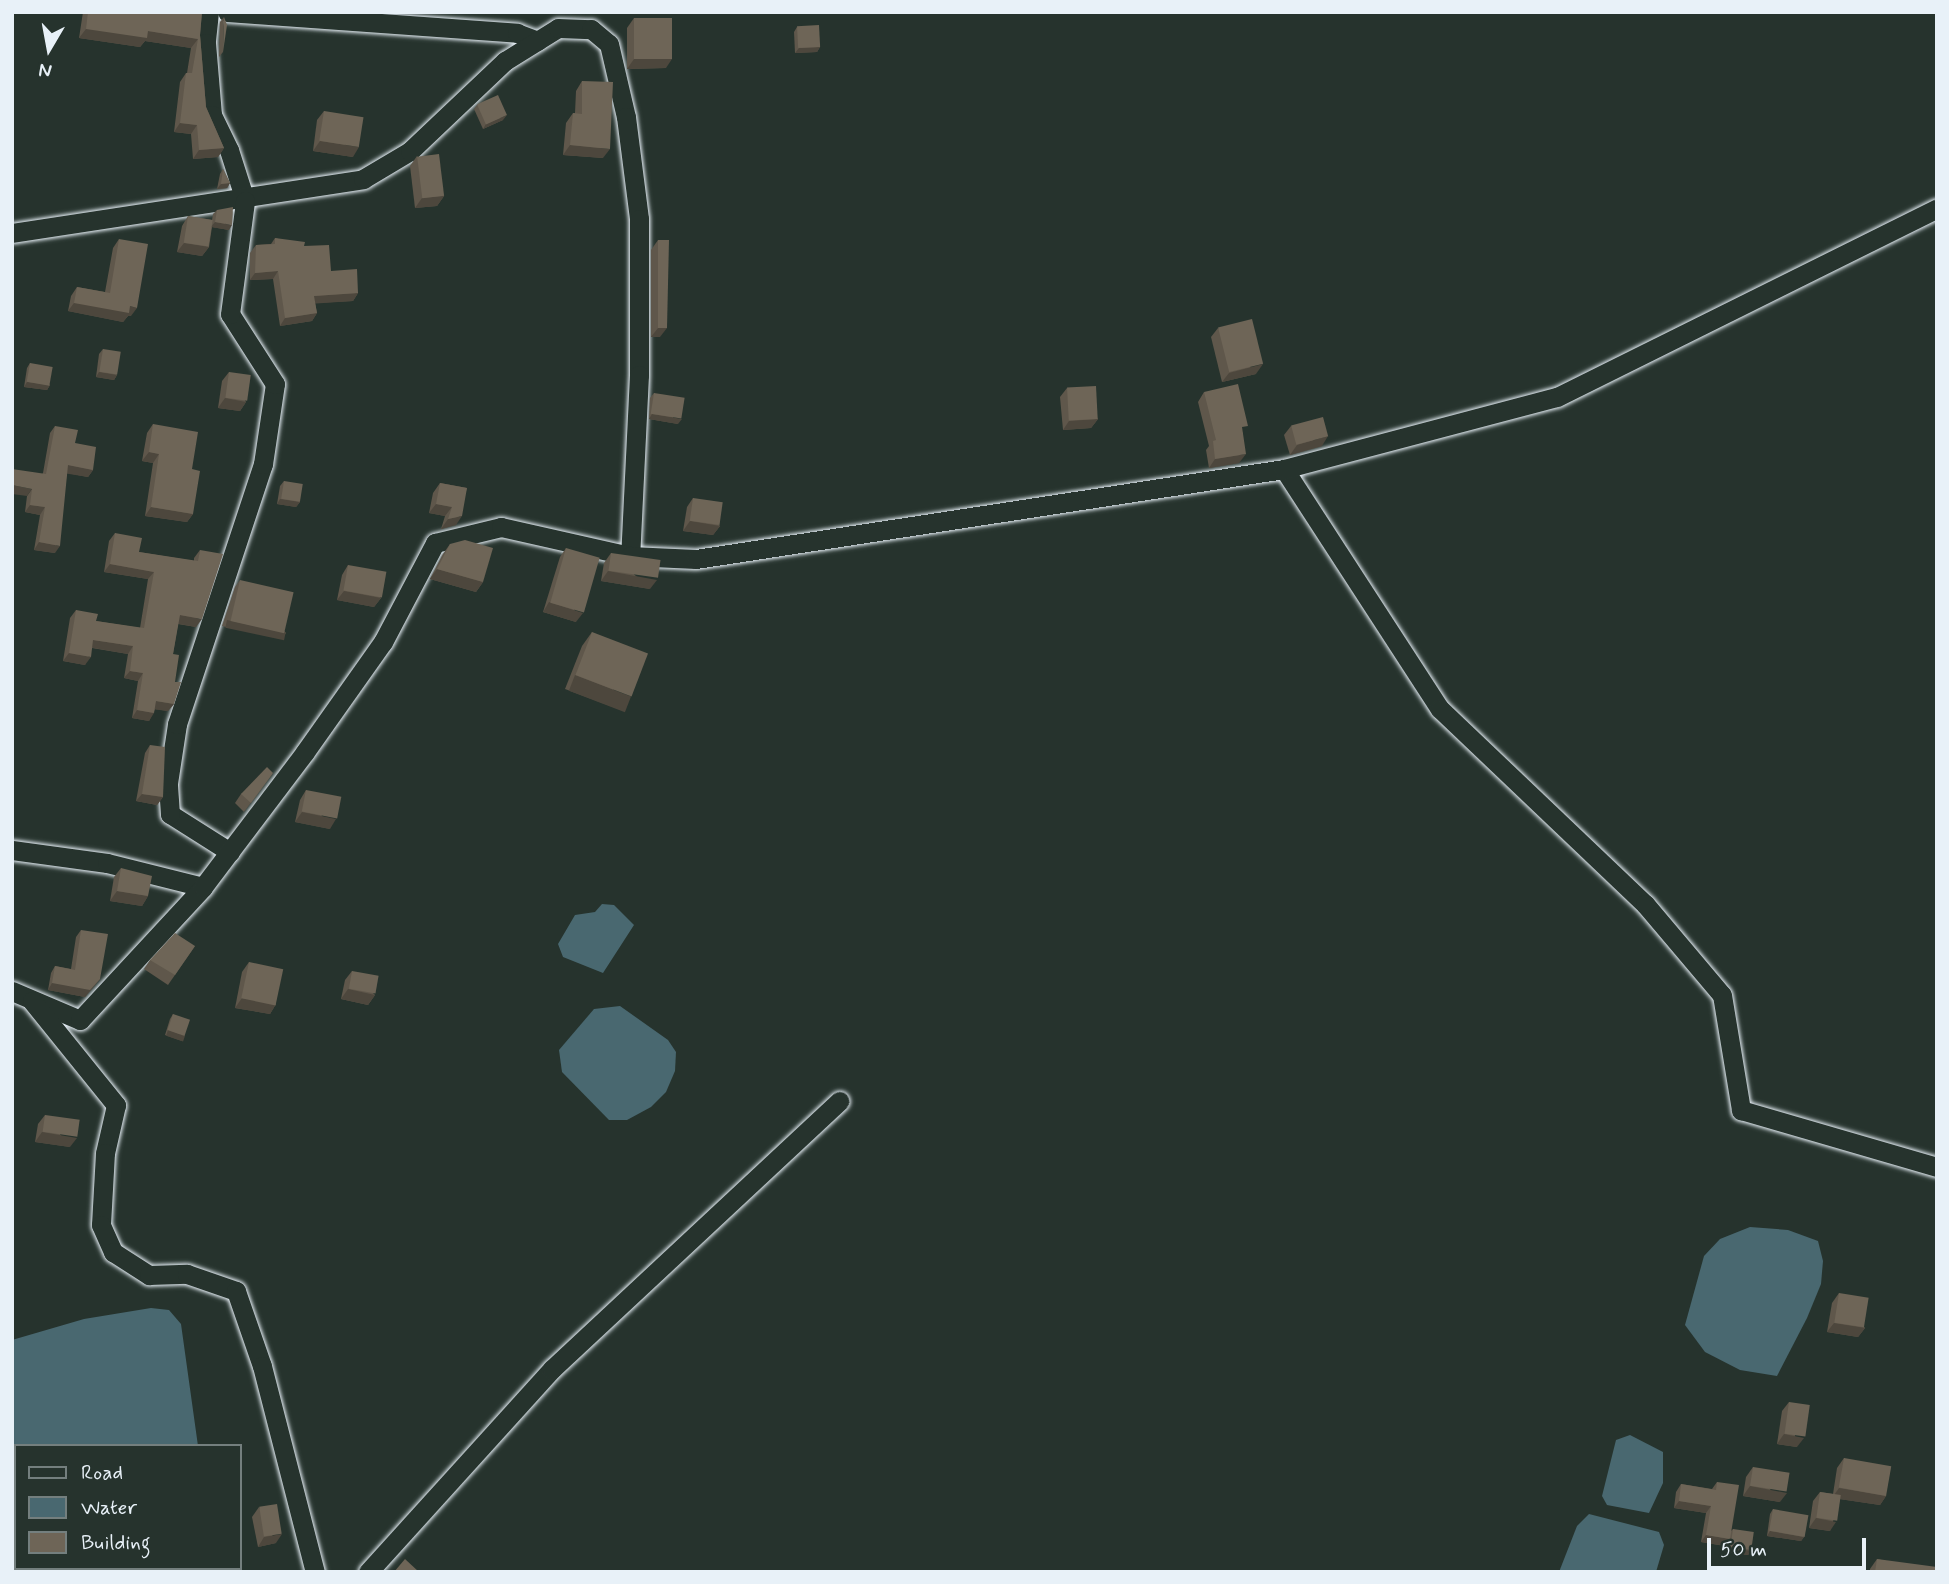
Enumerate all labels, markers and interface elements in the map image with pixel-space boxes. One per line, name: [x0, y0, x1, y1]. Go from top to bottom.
north arrow: [14, 14, 84, 84]
text: N: [37, 57, 54, 84]
legend: [14, 1444, 242, 1570]
text: Road: [81, 1459, 123, 1487]
text: Water: [81, 1494, 137, 1522]
scale bar: [1711, 1524, 1870, 1568]
text: Building: [81, 1529, 151, 1557]
text: 50 m: [1720, 1536, 1767, 1564]

